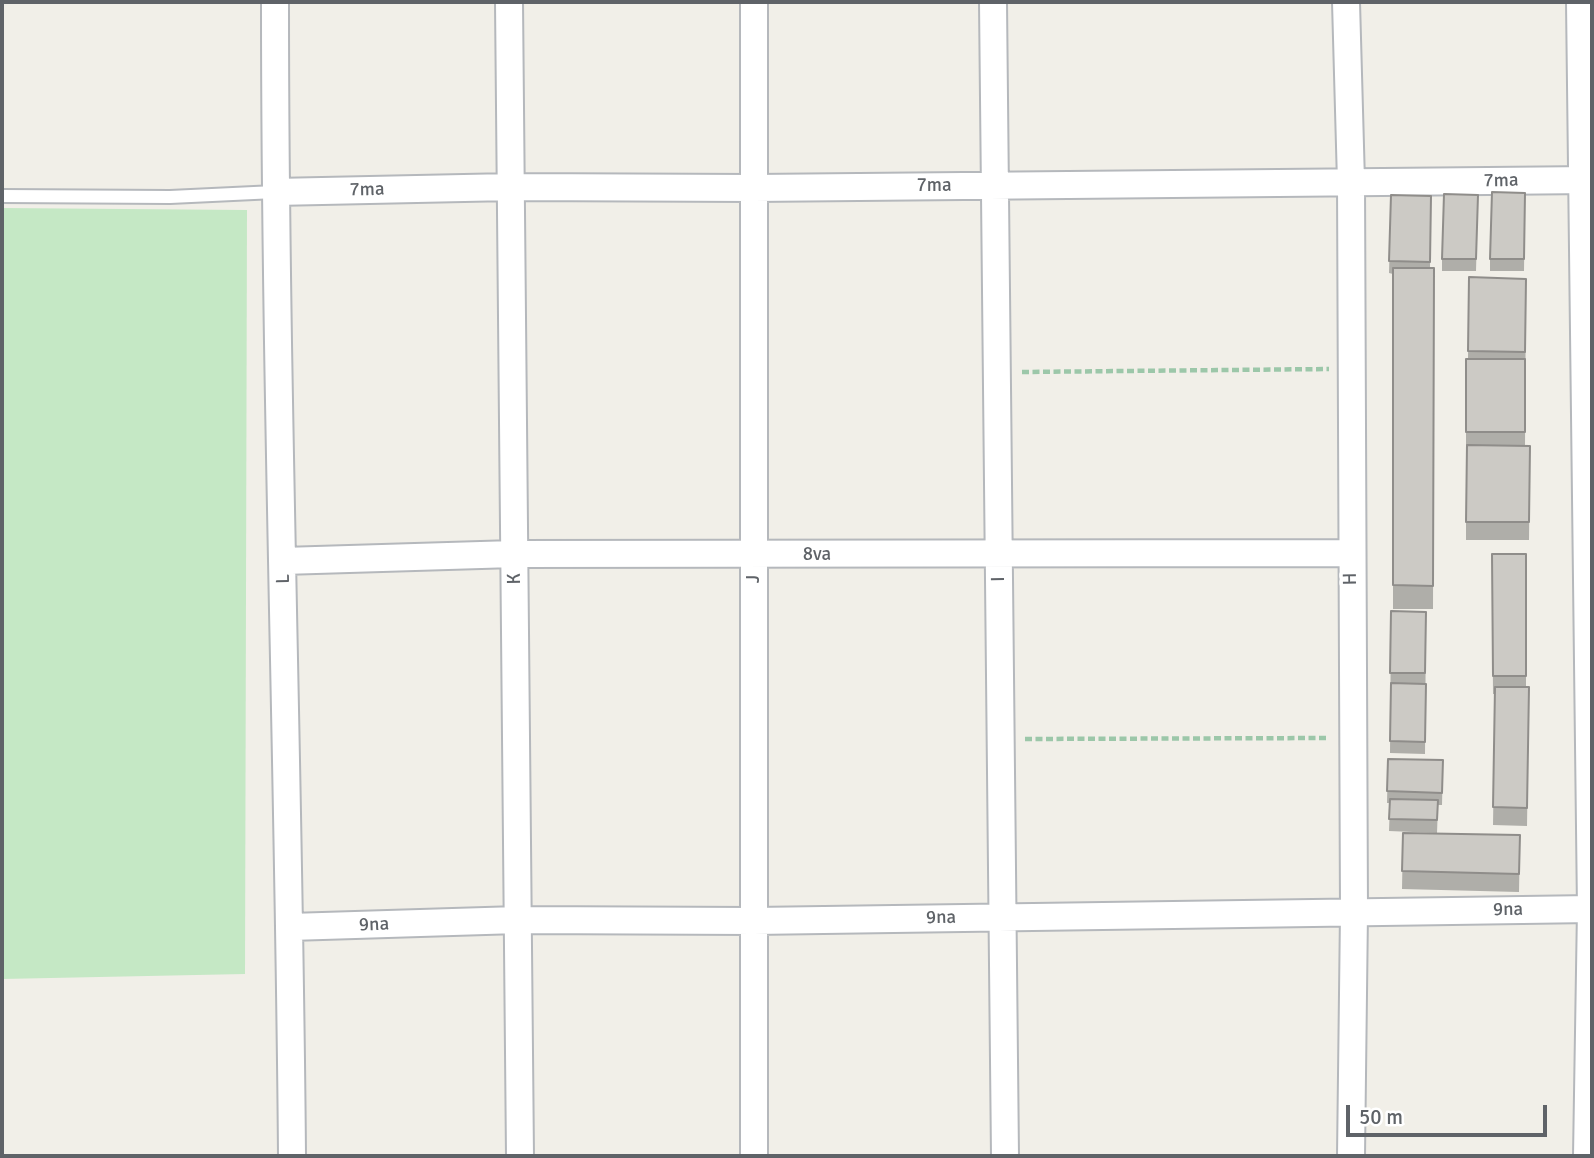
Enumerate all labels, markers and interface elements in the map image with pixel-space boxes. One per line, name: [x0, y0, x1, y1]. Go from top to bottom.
street label: 7ma: [1483, 169, 1519, 193]
street label: 7ma: [916, 175, 952, 197]
street label: 7ma: [349, 178, 385, 202]
street label: 8va: [803, 544, 831, 566]
street label: H: [1339, 572, 1363, 586]
street label: K: [504, 573, 526, 585]
street label: L: [273, 574, 295, 584]
street label: J: [743, 575, 765, 583]
street label: I: [988, 576, 1010, 582]
street label: 9na: [1493, 898, 1523, 922]
street label: 9na: [926, 906, 956, 930]
street label: 9na: [358, 913, 390, 937]
scale bar: [1349, 1092, 1550, 1136]
text: 50 m: [1359, 1104, 1403, 1130]

